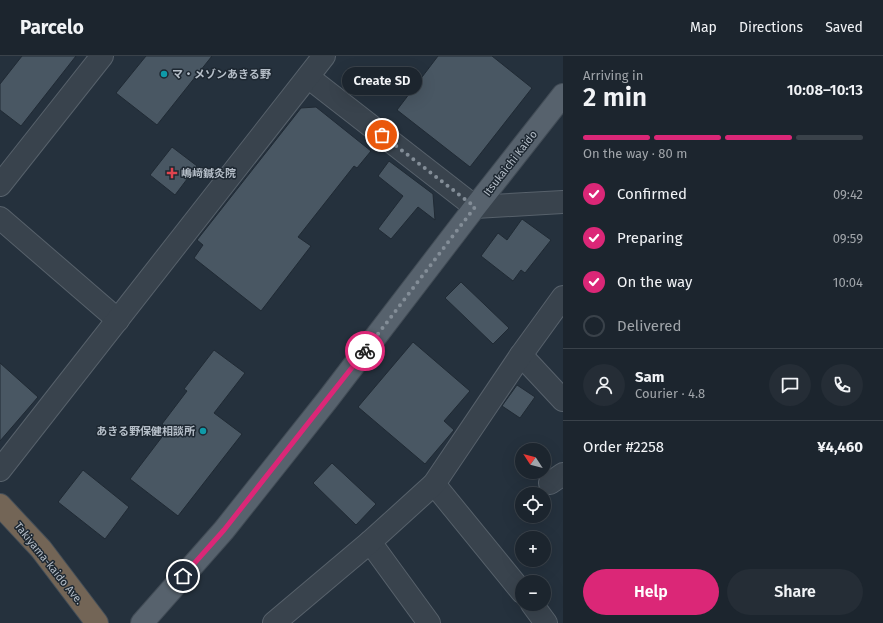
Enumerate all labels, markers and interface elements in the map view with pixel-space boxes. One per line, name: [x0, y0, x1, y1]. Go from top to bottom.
text: Parcelo: [20, 16, 84, 39]
text: Map: [690, 19, 717, 36]
text: Directions: [739, 19, 803, 36]
text: Saved: [825, 19, 863, 36]
callout: Create SD: [342, 67, 422, 95]
place label: マ・メゾンあきる野: [172, 68, 272, 81]
text: Arriving in: [583, 68, 643, 83]
marker: マ・メゾンあきる野: [159, 69, 169, 79]
text: Create SD: [353, 73, 411, 88]
text: 10:08–10:13: [787, 81, 863, 99]
text: 2 min: [583, 82, 647, 113]
pin: [365, 118, 399, 152]
icon: bag: [371, 124, 393, 146]
street label: Itsukaichi Kaido: [481, 128, 540, 199]
text: On the way · 80 m: [583, 146, 687, 161]
marker: 嶋﨑鍼灸院: [166, 167, 178, 179]
place label: 嶋﨑鍼灸院: [181, 167, 236, 180]
icon: check: [583, 183, 605, 205]
text: Confirmed: [617, 185, 687, 203]
text: 09:42: [833, 187, 863, 202]
icon: check: [583, 227, 605, 249]
text: Preparing: [617, 229, 682, 247]
text: 09:59: [833, 231, 863, 246]
icon: check: [583, 271, 605, 293]
text: On the way: [617, 273, 692, 291]
text: 10:04: [833, 275, 863, 290]
text: Delivered: [617, 317, 681, 335]
courier: [345, 331, 385, 371]
icon: bike: [354, 340, 376, 362]
button: person: [583, 364, 625, 406]
button: chat: [769, 364, 811, 406]
button: phone: [821, 364, 863, 406]
text: Sam: [635, 368, 664, 386]
text: Courier · 4.8: [635, 386, 705, 401]
place label: あきる野保健相談所: [96, 425, 195, 438]
marker: あきる野保健相談所: [198, 426, 208, 436]
text: Order #2258: [583, 438, 664, 456]
text: ¥4,460: [817, 438, 863, 456]
north arrow: [515, 443, 551, 479]
map controls: [515, 443, 551, 611]
button: locate: [515, 487, 551, 523]
street label: Takiyama-kaido Ave.: [12, 520, 86, 607]
button: +: [515, 531, 551, 567]
pin: [166, 559, 200, 593]
icon: home: [172, 565, 194, 587]
button: Help: [583, 569, 719, 615]
button: Share: [727, 569, 863, 615]
button: −: [515, 575, 551, 611]

